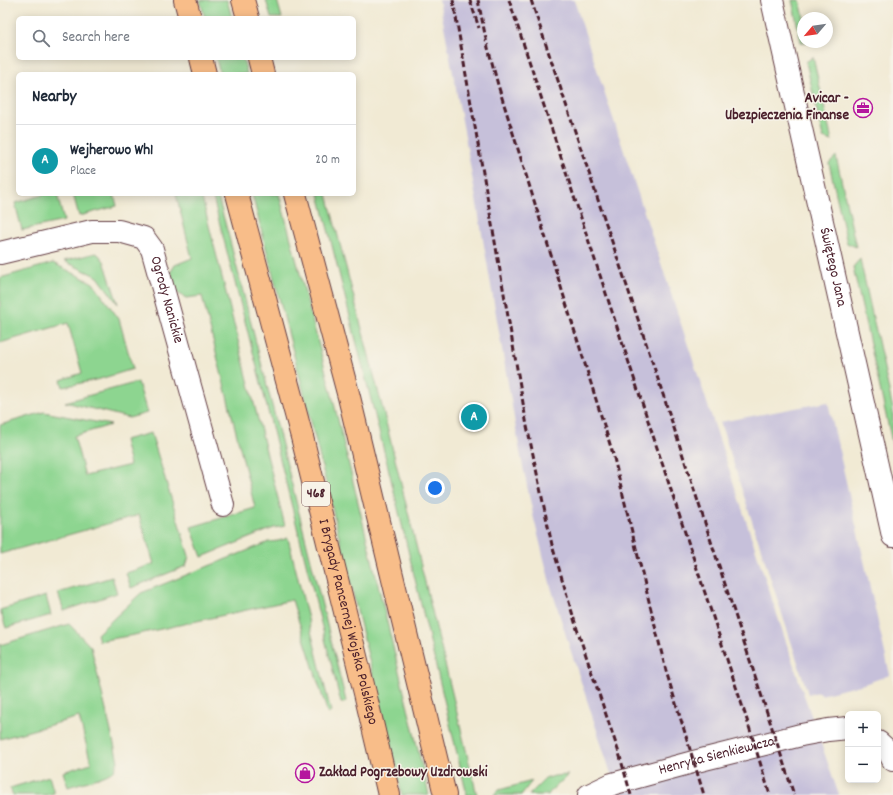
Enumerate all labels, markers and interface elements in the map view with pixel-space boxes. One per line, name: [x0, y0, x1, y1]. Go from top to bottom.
north arrow: [797, 12, 833, 48]
search box: [16, 16, 356, 60]
icon: search: [30, 27, 52, 49]
text: Search here: [62, 27, 130, 49]
text: Nearby: [32, 86, 76, 110]
place label: Avicar - Ubezpieczenia Finanse: [725, 88, 849, 127]
office icon: Avicar - Ubezpieczenia Finanse: [852, 97, 874, 119]
text: Wejherowo Wh1: [70, 140, 153, 162]
text: A: [41, 151, 49, 170]
text: 20 m: [315, 151, 340, 170]
text: Place: [70, 162, 96, 181]
street label: Świętego Jana: [813, 226, 852, 310]
street label: Ogrody Nanickie: [144, 254, 189, 346]
pin: A: [461, 402, 487, 432]
your location: [425, 478, 445, 498]
road number: 468: [302, 482, 330, 506]
street label: I Brygady Pancernej Wojska Polskiego: [312, 517, 383, 727]
map controls: [845, 711, 881, 783]
button: +: [845, 711, 881, 747]
street label: Henryka Sienkiewicza: [656, 731, 778, 782]
button: −: [845, 747, 881, 783]
shop icon: Zakład Pogrzebowy Uzdrowski: [294, 762, 316, 784]
place label: Zakład Pogrzebowy Uzdrowski: [319, 762, 488, 784]

